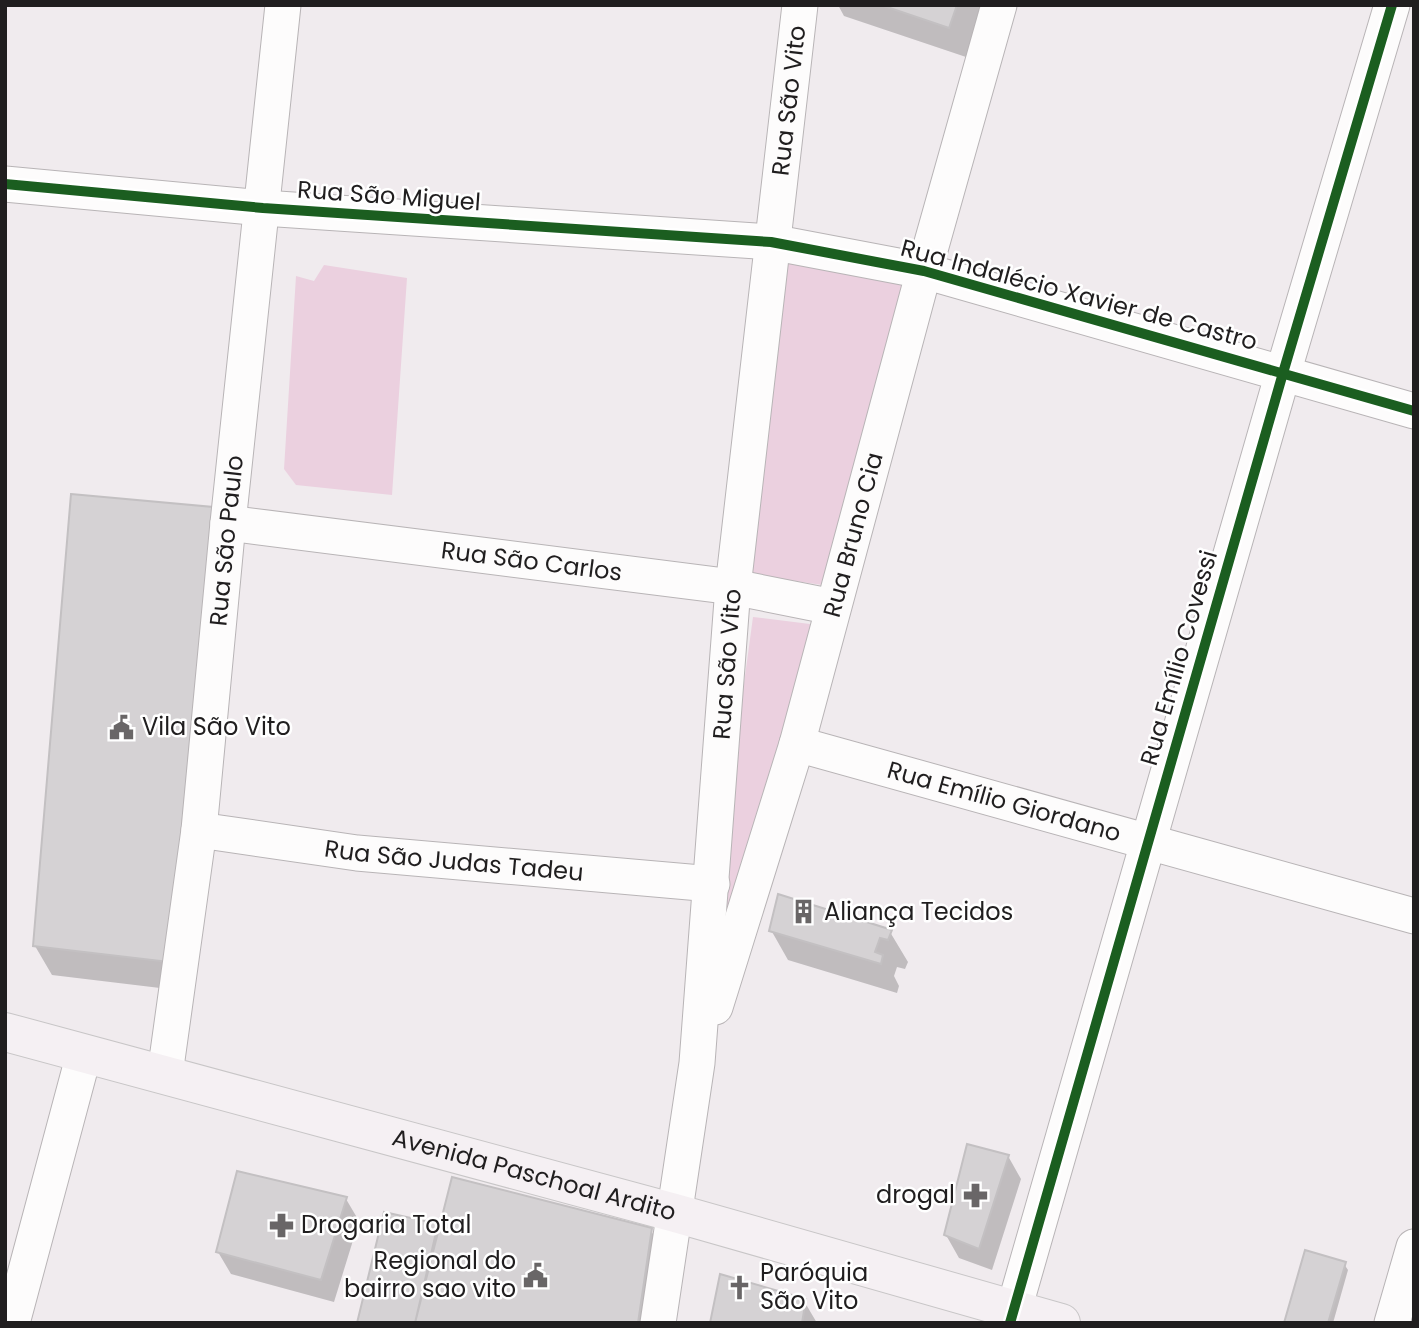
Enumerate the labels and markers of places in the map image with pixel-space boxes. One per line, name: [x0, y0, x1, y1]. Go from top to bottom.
place label: Vila São Vito: [142, 710, 291, 743]
public building icon: Vila São Vito: [108, 713, 136, 741]
place label: Aliança Tecidos: [824, 895, 1013, 928]
building icon: Aliança Tecidos: [790, 898, 818, 926]
place label: drogal: [876, 1178, 955, 1211]
pharmacy icon: drogal: [961, 1181, 989, 1209]
place label: Drogaria Total: [301, 1208, 471, 1241]
pharmacy icon: Drogaria Total: [267, 1211, 295, 1239]
place label: Regional do bairro sao vito: [344, 1244, 516, 1305]
place label: Paróquia São Vito: [760, 1256, 868, 1317]
public building icon: Regional do bairro sao vito: [522, 1261, 550, 1289]
church icon: Paróquia São Vito: [726, 1273, 754, 1301]

